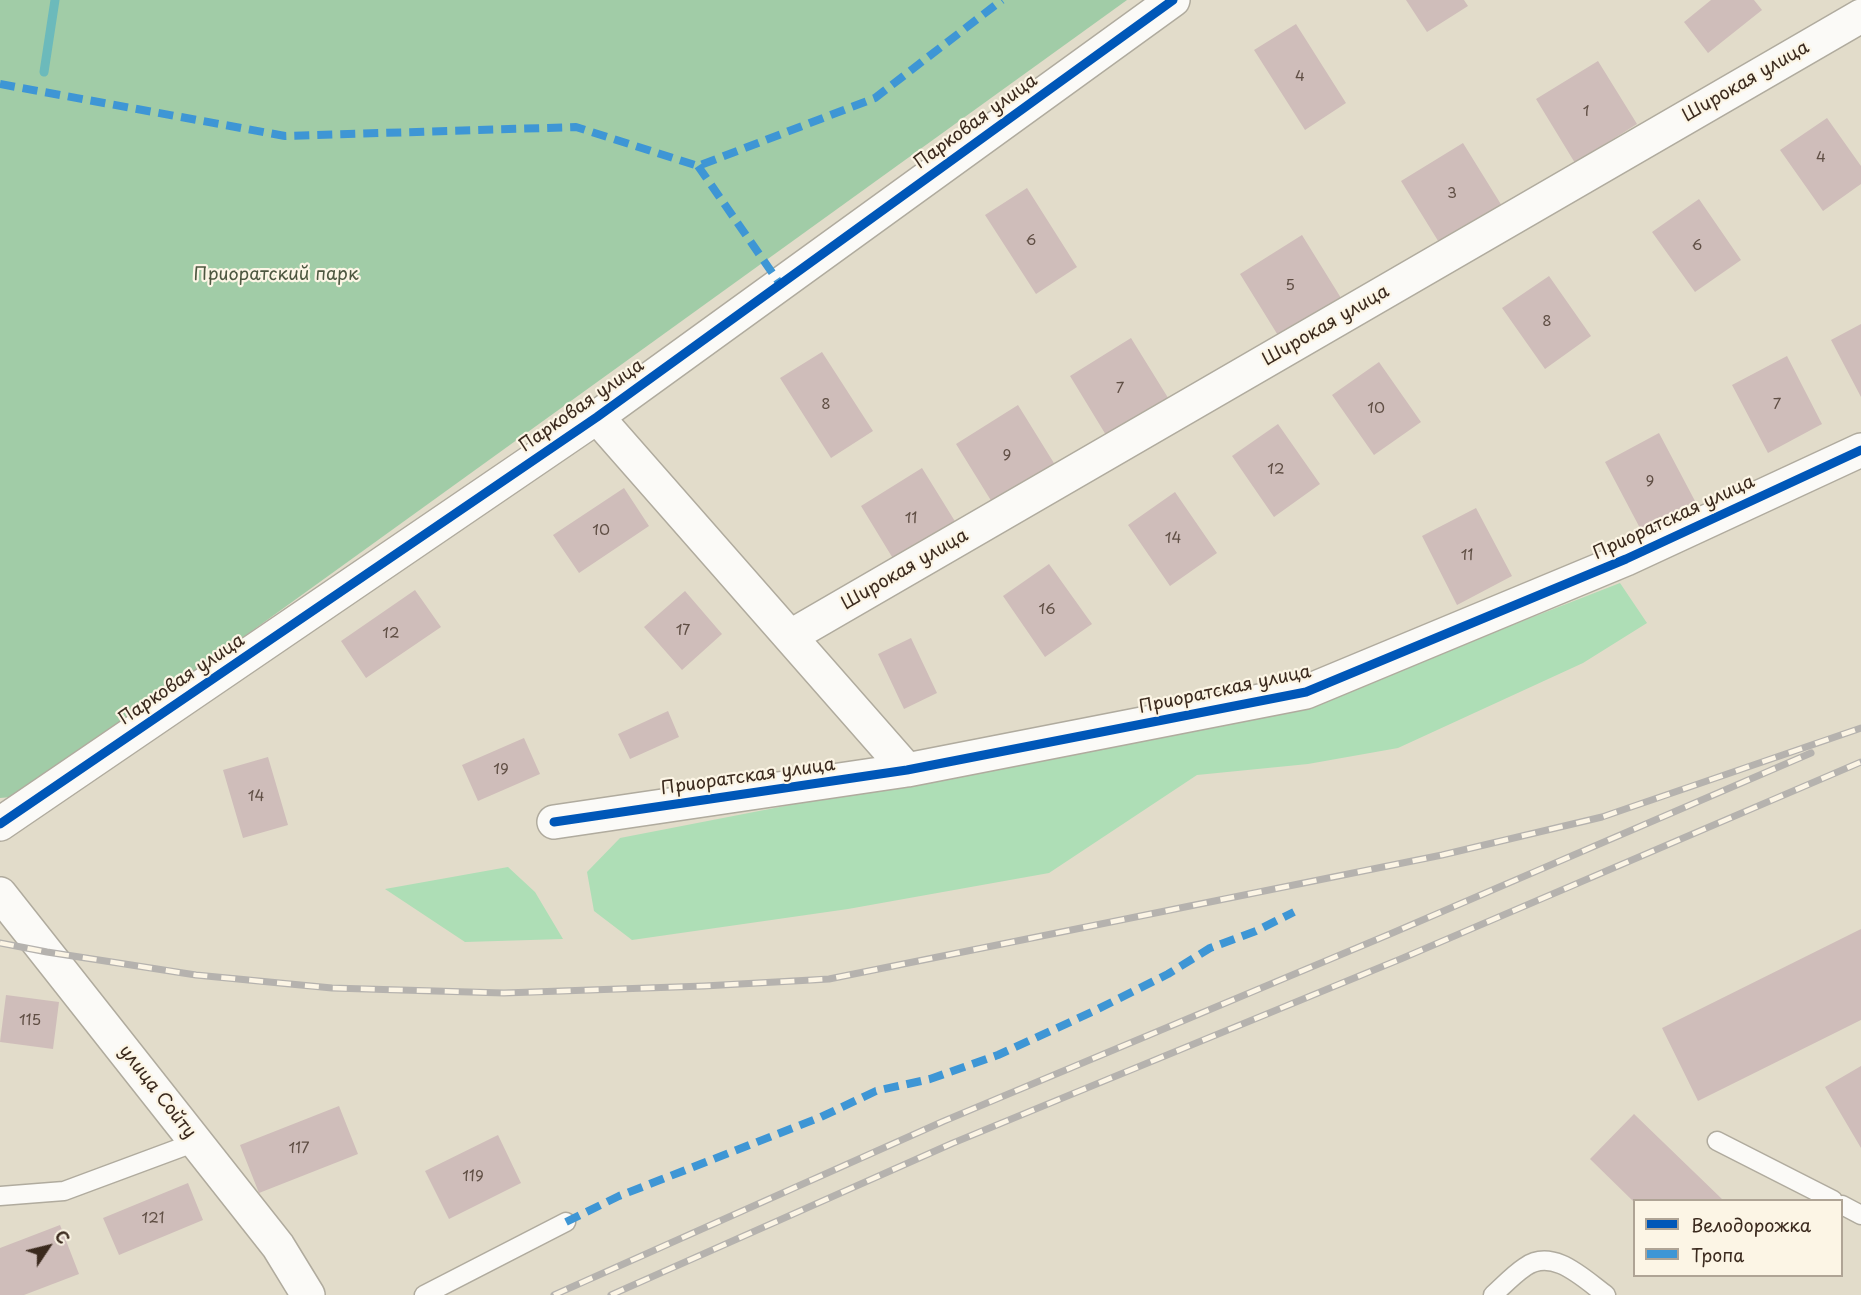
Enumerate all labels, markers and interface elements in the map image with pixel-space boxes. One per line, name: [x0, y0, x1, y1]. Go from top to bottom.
street label: Широкая улица: [1679, 37, 1813, 127]
house number: 4: [1295, 68, 1305, 86]
street label: Парковая улица: [910, 70, 1042, 174]
house number: 1: [1583, 103, 1589, 121]
house number: 4: [1816, 149, 1826, 167]
house number: 3: [1447, 185, 1457, 203]
house number: 6: [1026, 232, 1036, 250]
house number: 6: [1692, 237, 1702, 255]
park label: Приоратский парк: [193, 264, 359, 286]
house number: 5: [1285, 277, 1295, 295]
street label: Широкая улица: [1259, 281, 1393, 371]
house number: 8: [1542, 313, 1552, 331]
street label: Парковая улица: [516, 355, 648, 457]
house number: 7: [1116, 380, 1124, 398]
house number: 8: [821, 396, 831, 414]
house number: 7: [1773, 396, 1781, 414]
house number: 10: [1367, 400, 1385, 418]
house number: 9: [1003, 447, 1011, 465]
house number: 12: [1267, 461, 1285, 479]
street label: Приоратская улица: [1590, 471, 1758, 565]
house number: 9: [1646, 473, 1654, 491]
house number: 11: [905, 510, 917, 528]
house number: 10: [592, 522, 610, 540]
street label: Широкая улица: [838, 525, 972, 615]
house number: 14: [1165, 530, 1181, 548]
house number: 11: [1461, 547, 1473, 565]
house number: 16: [1038, 601, 1056, 619]
house number: 17: [676, 622, 690, 640]
house number: 12: [382, 625, 400, 643]
street label: Парковая улица: [115, 630, 249, 730]
street label: Приоратская улица: [1137, 661, 1313, 719]
street label: Приоратская улица: [660, 754, 836, 800]
house number: 19: [493, 761, 509, 779]
house number: 14: [248, 788, 264, 806]
house number: 115: [19, 1012, 41, 1030]
street label: улица Сойту: [114, 1041, 200, 1143]
house number: 117: [288, 1140, 310, 1158]
house number: 119: [462, 1168, 484, 1186]
legend: [1633, 1199, 1843, 1277]
house number: 121: [141, 1210, 165, 1228]
text: Велодорожка: [1691, 1211, 1811, 1238]
north arrow: [18, 1217, 78, 1277]
text: С: [49, 1225, 76, 1248]
text: Тропа: [1691, 1241, 1744, 1268]

